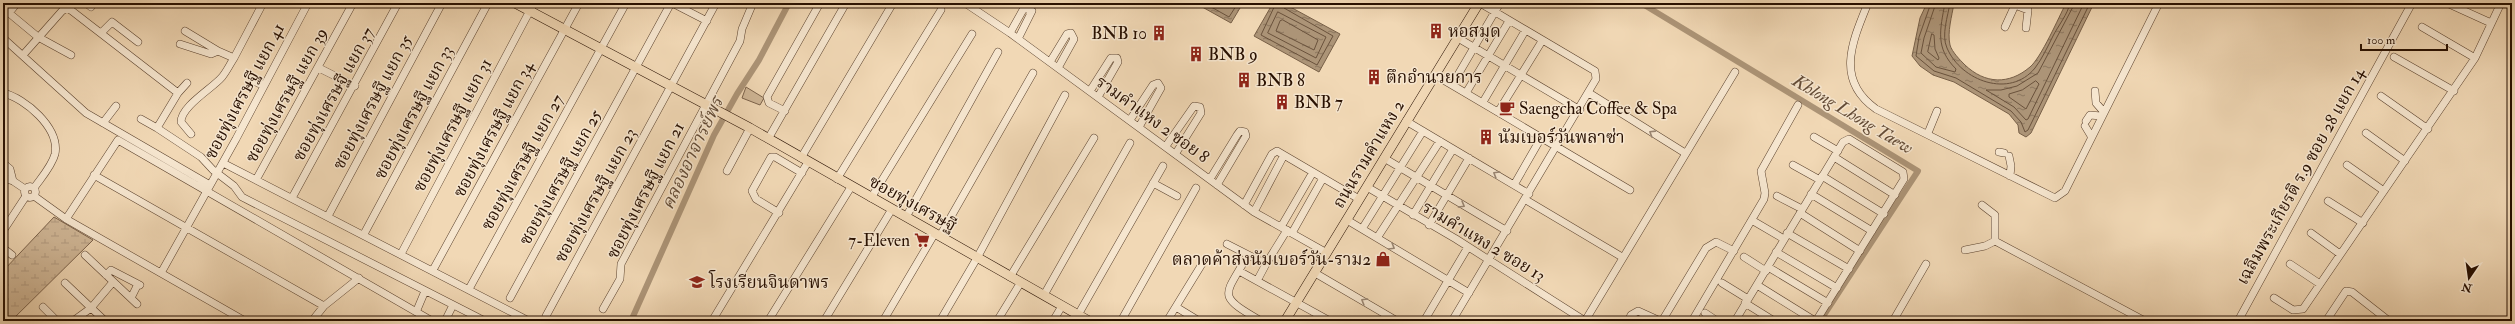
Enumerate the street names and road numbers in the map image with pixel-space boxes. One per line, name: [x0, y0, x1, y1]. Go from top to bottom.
street label: ซอยทุ่งเศรษฐี แยก 41: [200, 20, 290, 163]
street label: ซอยทุ่งเศรษฐี แยก 37: [288, 23, 380, 165]
street label: ซอยทุ่งเศรษฐี แยก 39: [241, 24, 333, 167]
street label: ซอยทุ่งเศรษฐี แยก 35: [328, 31, 418, 174]
street label: ซอยทุ่งเศรษฐี แยก 33: [369, 42, 458, 183]
street label: ซอยทุ่งเศรษฐี แยก 31: [408, 55, 497, 196]
street label: ซอยทุ่งเศรษฐี แยก 34: [449, 57, 539, 201]
street label: เฉลิมพระเกียรติ ร.9 ซอย 28 แยก 14: [2232, 63, 2369, 288]
street label: รามคำแหง 2 ซอย 8: [1092, 71, 1213, 168]
street label: ซอยทุ่งเศรษฐี แยก 27: [476, 91, 569, 234]
street label: ถนนรามคำแหง 2: [1328, 96, 1409, 212]
street label: ซอยทุ่งเศรษฐี แยก 25: [515, 105, 607, 249]
street label: ซอยทุ่งเศรษฐี แยก 21: [602, 119, 690, 262]
street label: ซอยทุ่งเศรษฐี แยก 23: [550, 124, 642, 267]
street label: ซอยทุ่งเศรษฐี: [865, 171, 960, 237]
street label: รามคำแหง 2 ซอย 13: [1419, 196, 1549, 286]

